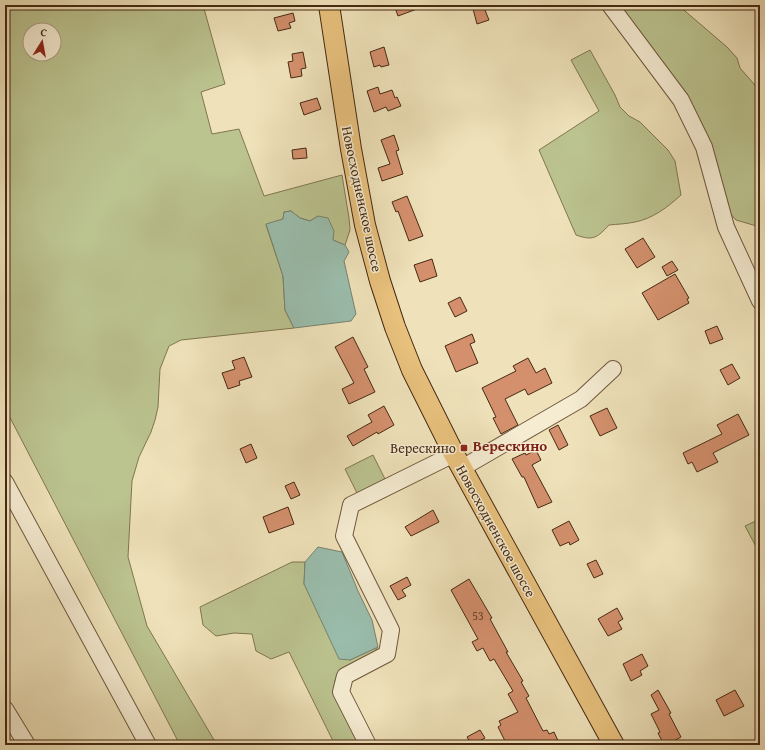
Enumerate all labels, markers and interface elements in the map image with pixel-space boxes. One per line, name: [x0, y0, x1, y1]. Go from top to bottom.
north arrow: [22, 22, 62, 62]
text: С: [39, 24, 48, 41]
street label: Новосходненское шоссе: [337, 124, 387, 274]
district label: Верескино: [473, 435, 547, 456]
place label: Верескино: [390, 438, 456, 458]
marker: Верескино: [459, 443, 469, 453]
street label: Новосходненское шоссе: [451, 461, 541, 601]
house number: 53: [472, 607, 484, 624]

